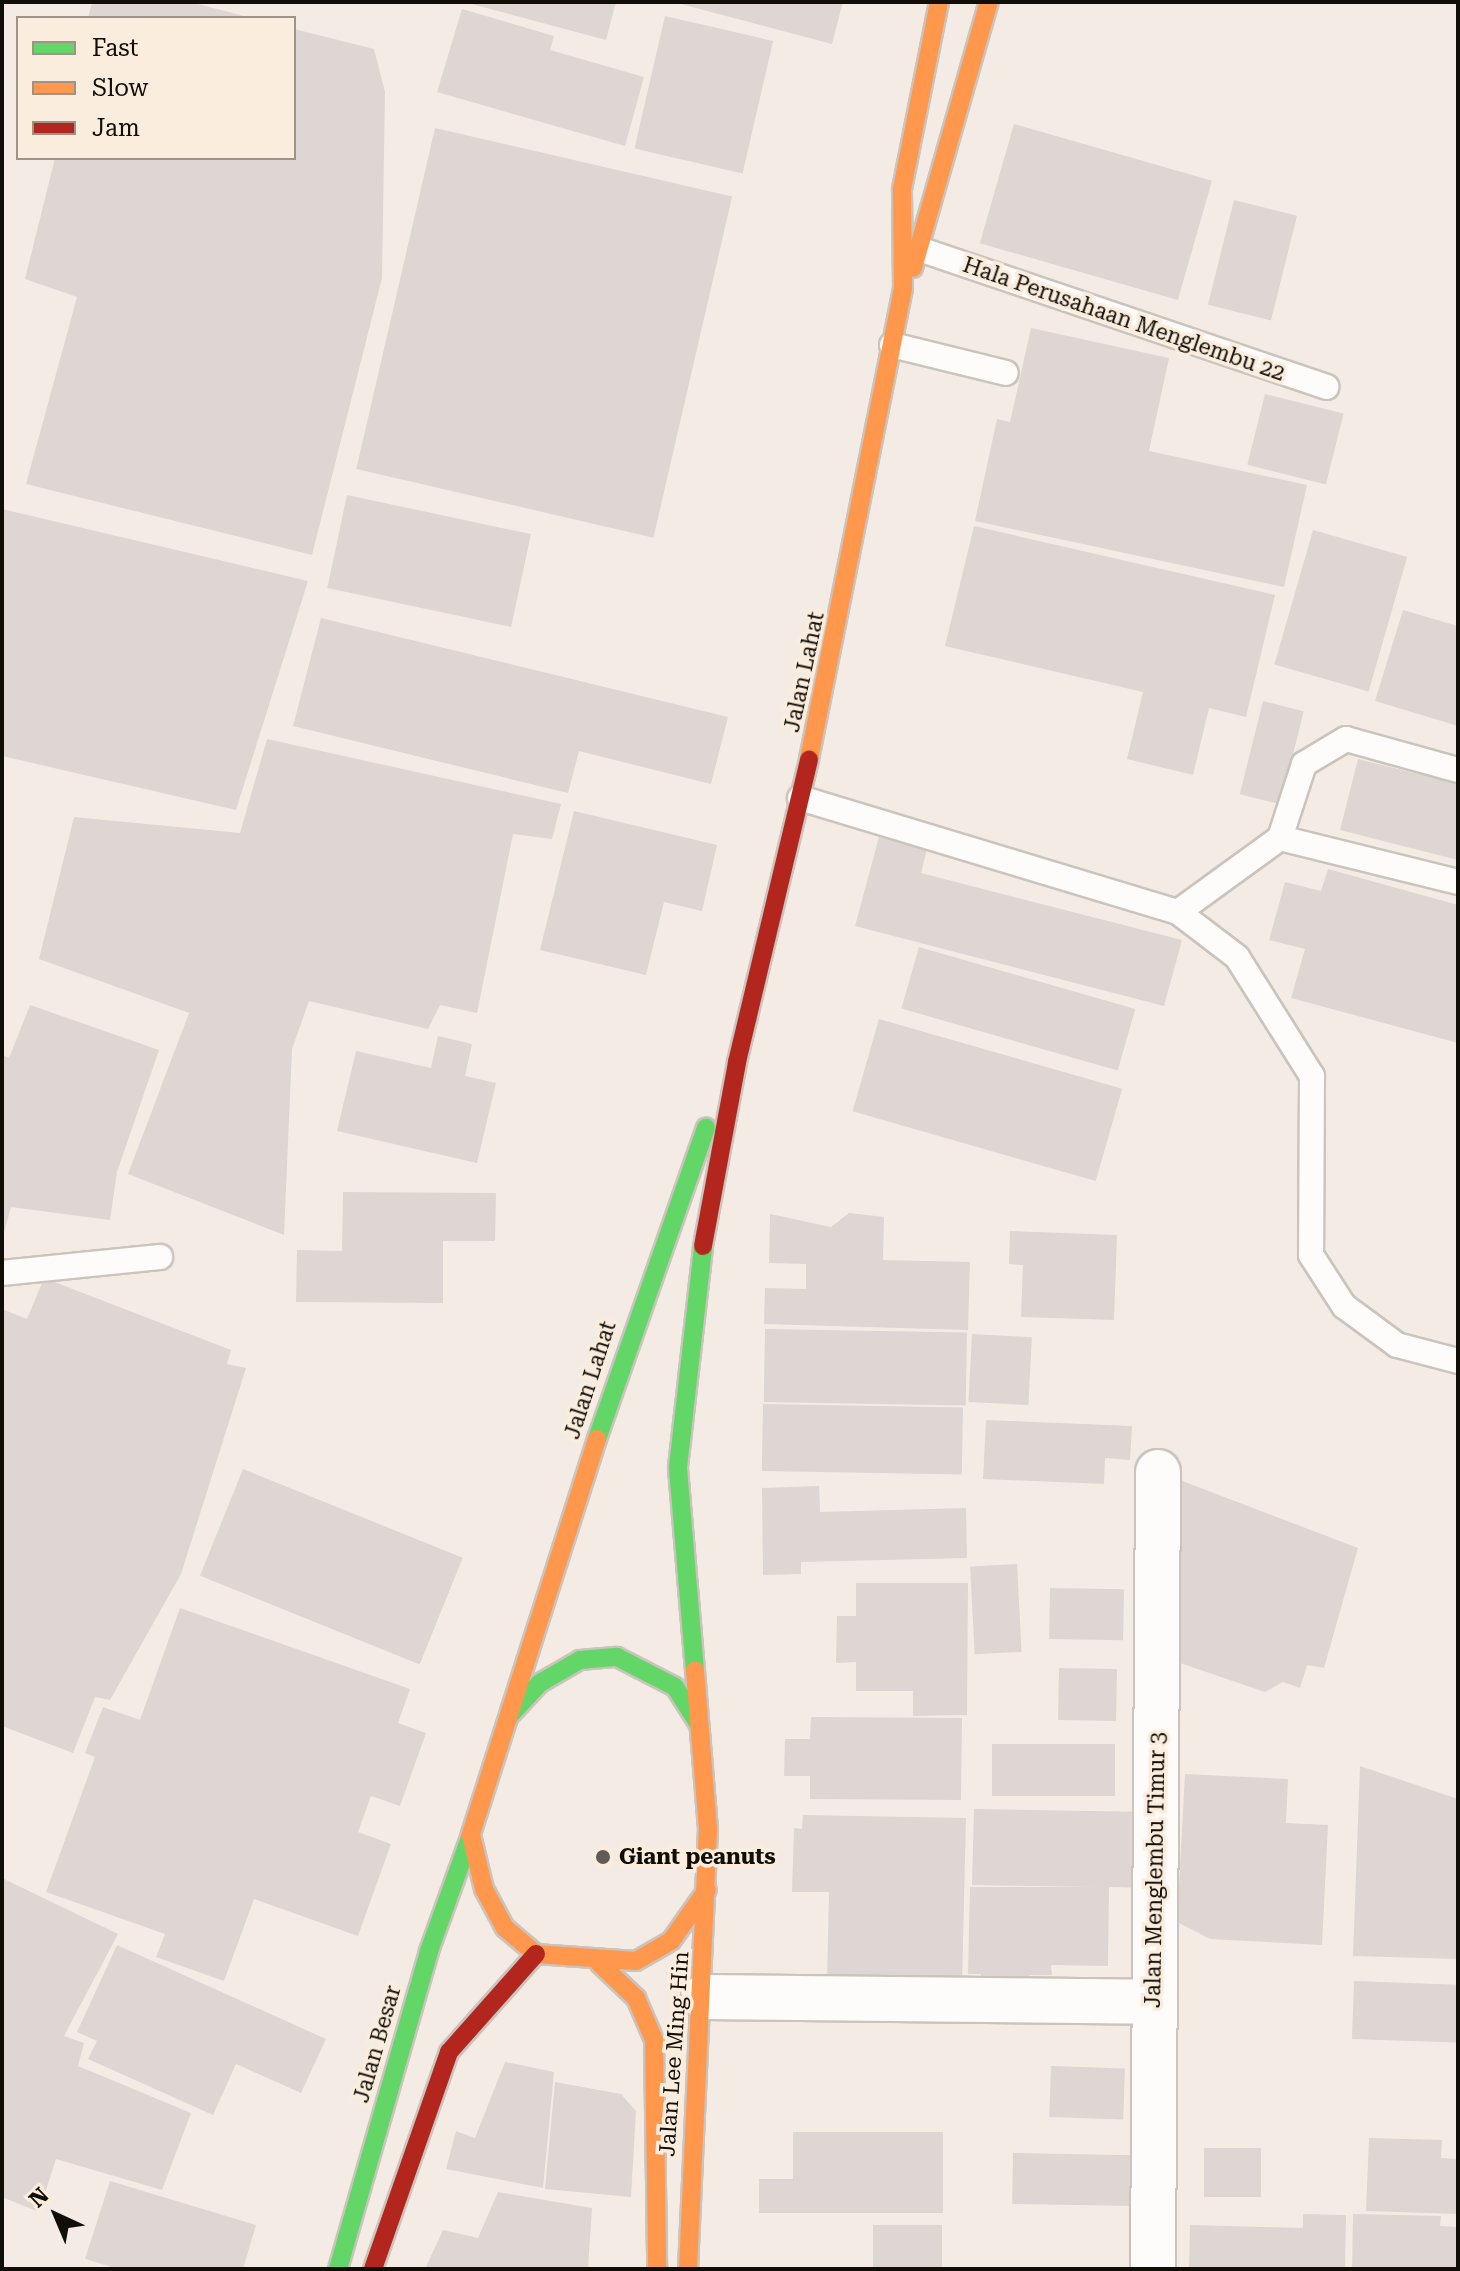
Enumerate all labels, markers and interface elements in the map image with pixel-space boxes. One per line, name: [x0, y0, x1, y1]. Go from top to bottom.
legend: [16, 16, 296, 160]
text: Fast: [92, 34, 139, 62]
text: Slow: [92, 74, 148, 102]
text: Jam: [92, 114, 140, 142]
street label: Hala Perusahaan Menglembu 22: [959, 251, 1289, 387]
street label: Jalan Lahat: [778, 610, 830, 734]
street label: Jalan Lahat: [559, 1318, 621, 1442]
street label: Jalan Menglembu Timur 3: [1139, 1732, 1171, 2008]
place label: Giant peanuts: [619, 1844, 776, 1870]
marker: Giant peanuts: [594, 1848, 612, 1866]
street label: Jalan Lee Ming Hin: [654, 1951, 694, 2157]
street label: Jalan Besar: [348, 1982, 406, 2106]
north arrow: [16, 2175, 96, 2255]
text: N: [24, 2183, 54, 2212]

